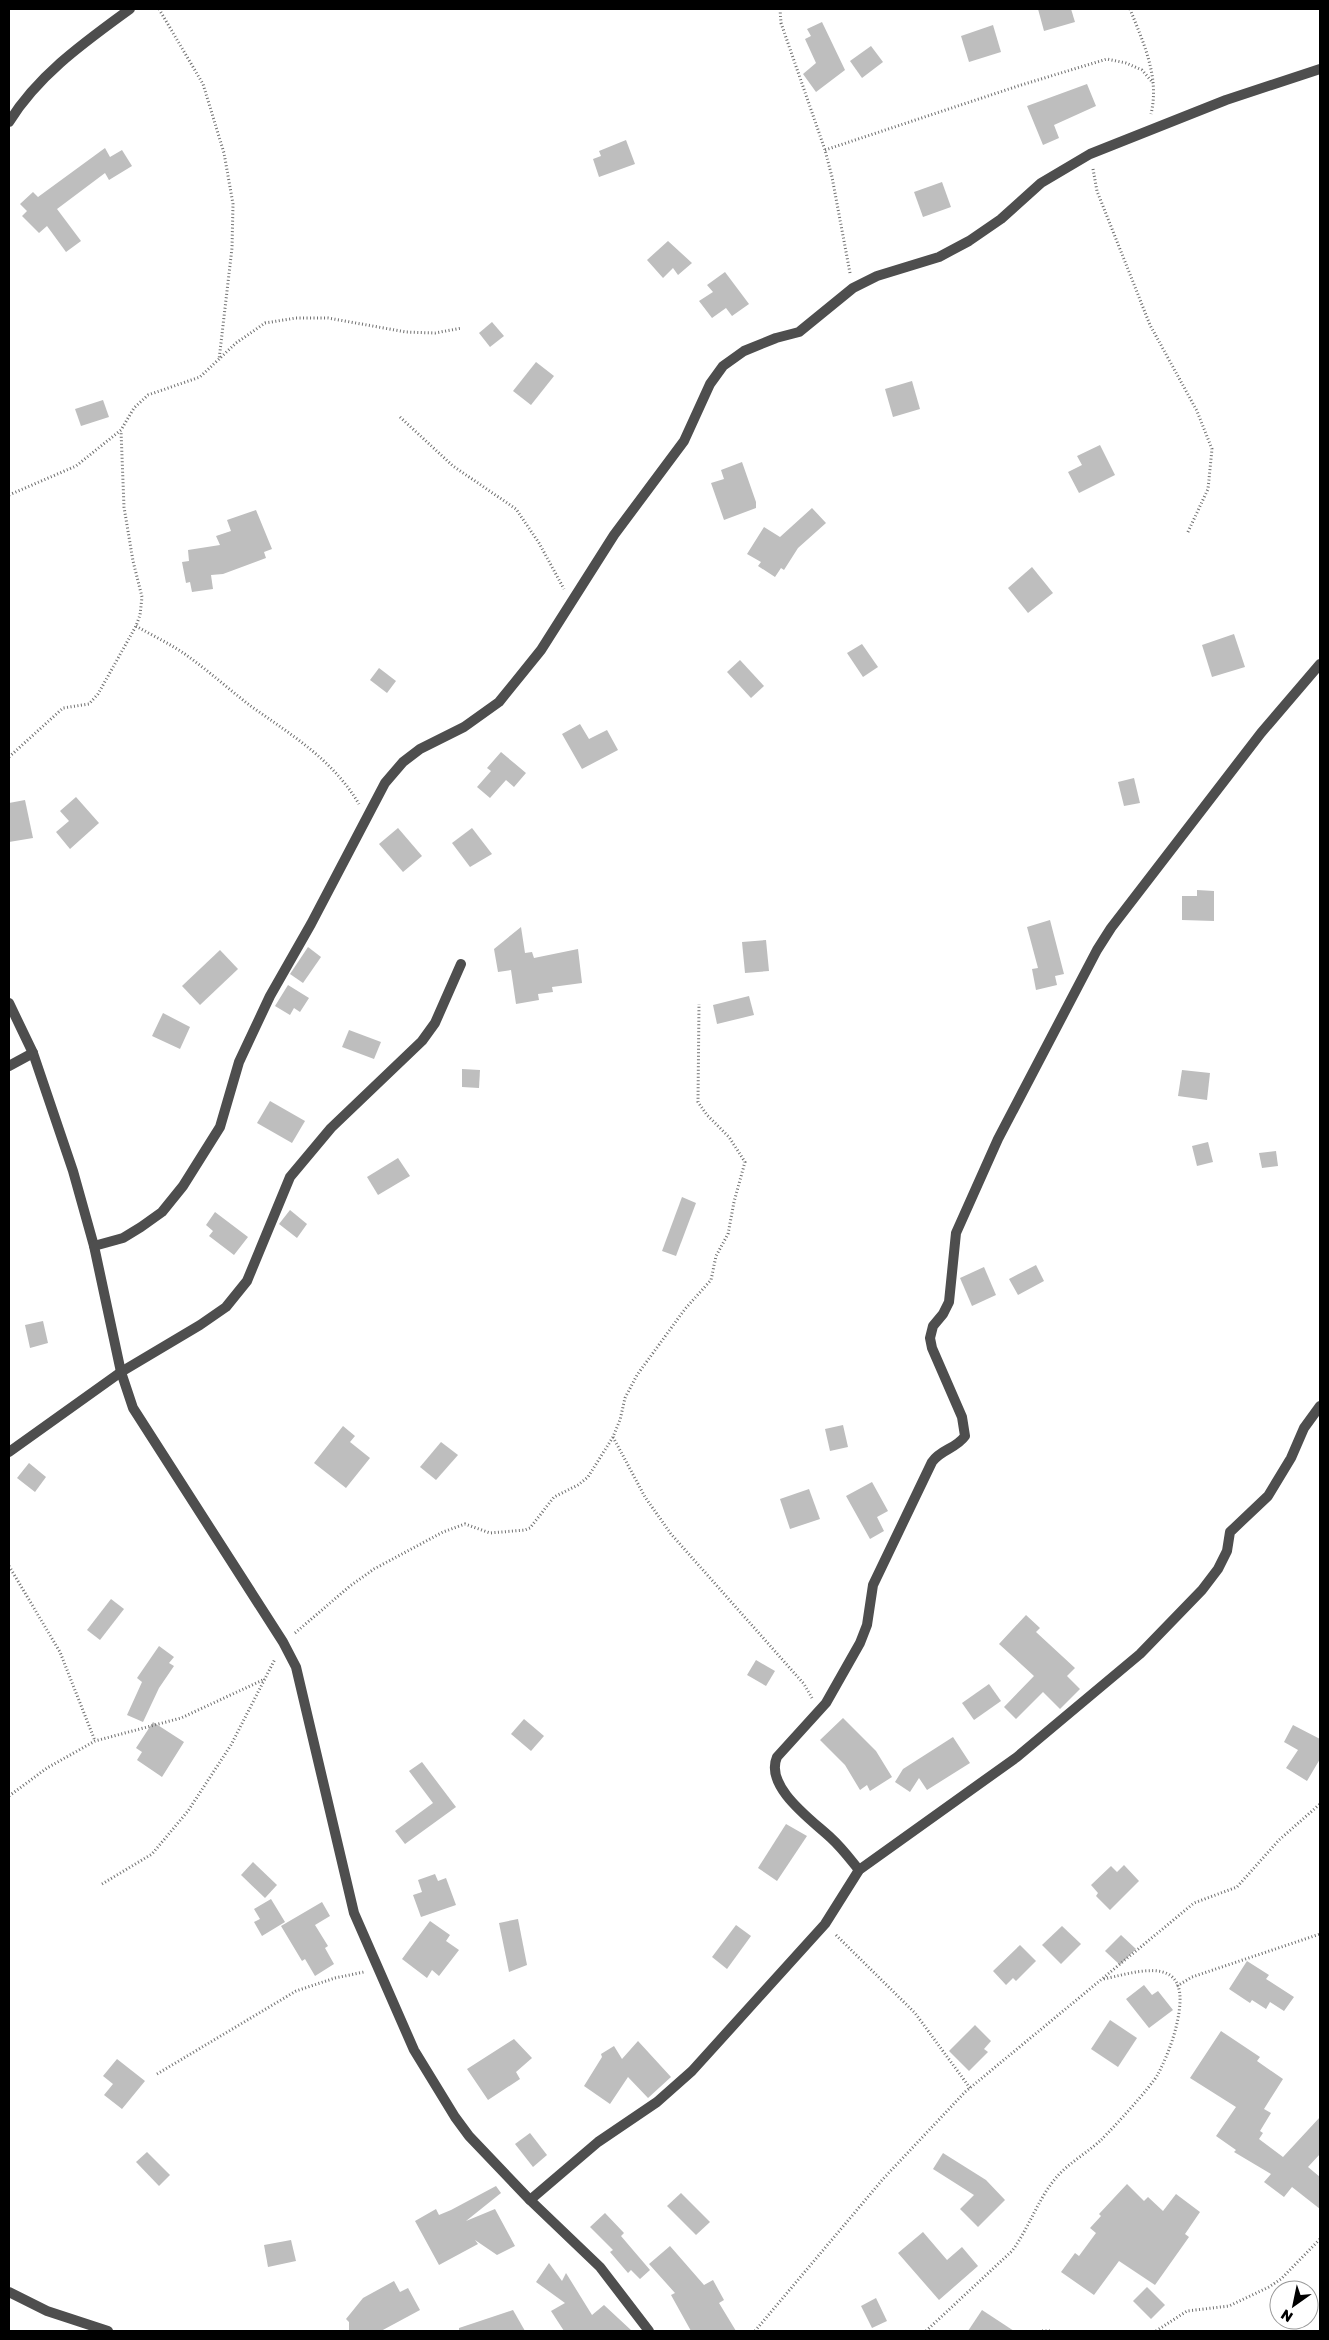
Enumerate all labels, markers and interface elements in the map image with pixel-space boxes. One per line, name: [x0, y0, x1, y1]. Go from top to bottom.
north arrow: [1269, 2280, 1319, 2330]
text: N: [1278, 2306, 1296, 2326]

